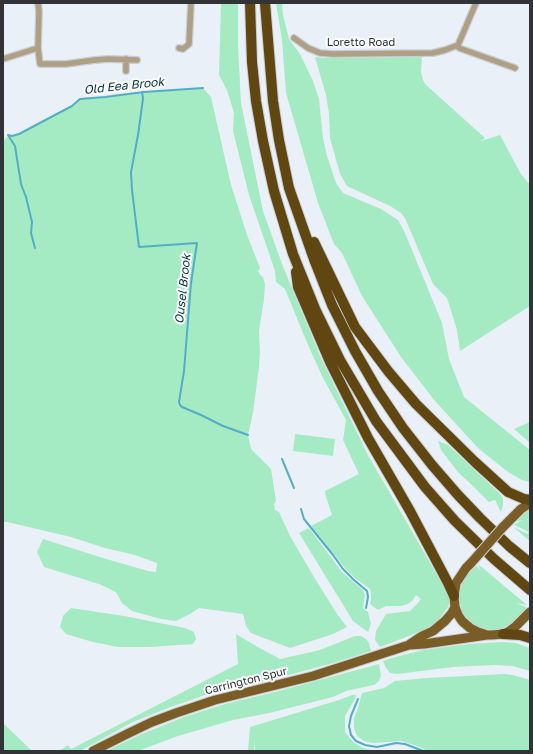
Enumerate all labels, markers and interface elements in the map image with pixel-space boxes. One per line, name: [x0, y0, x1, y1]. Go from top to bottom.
street label: Loretto Road: [327, 36, 395, 50]
water label: Old Eea Brook: [83, 75, 165, 97]
water label: Ousel Brook: [172, 253, 194, 325]
street label: Carrington Spur: [204, 664, 288, 698]

